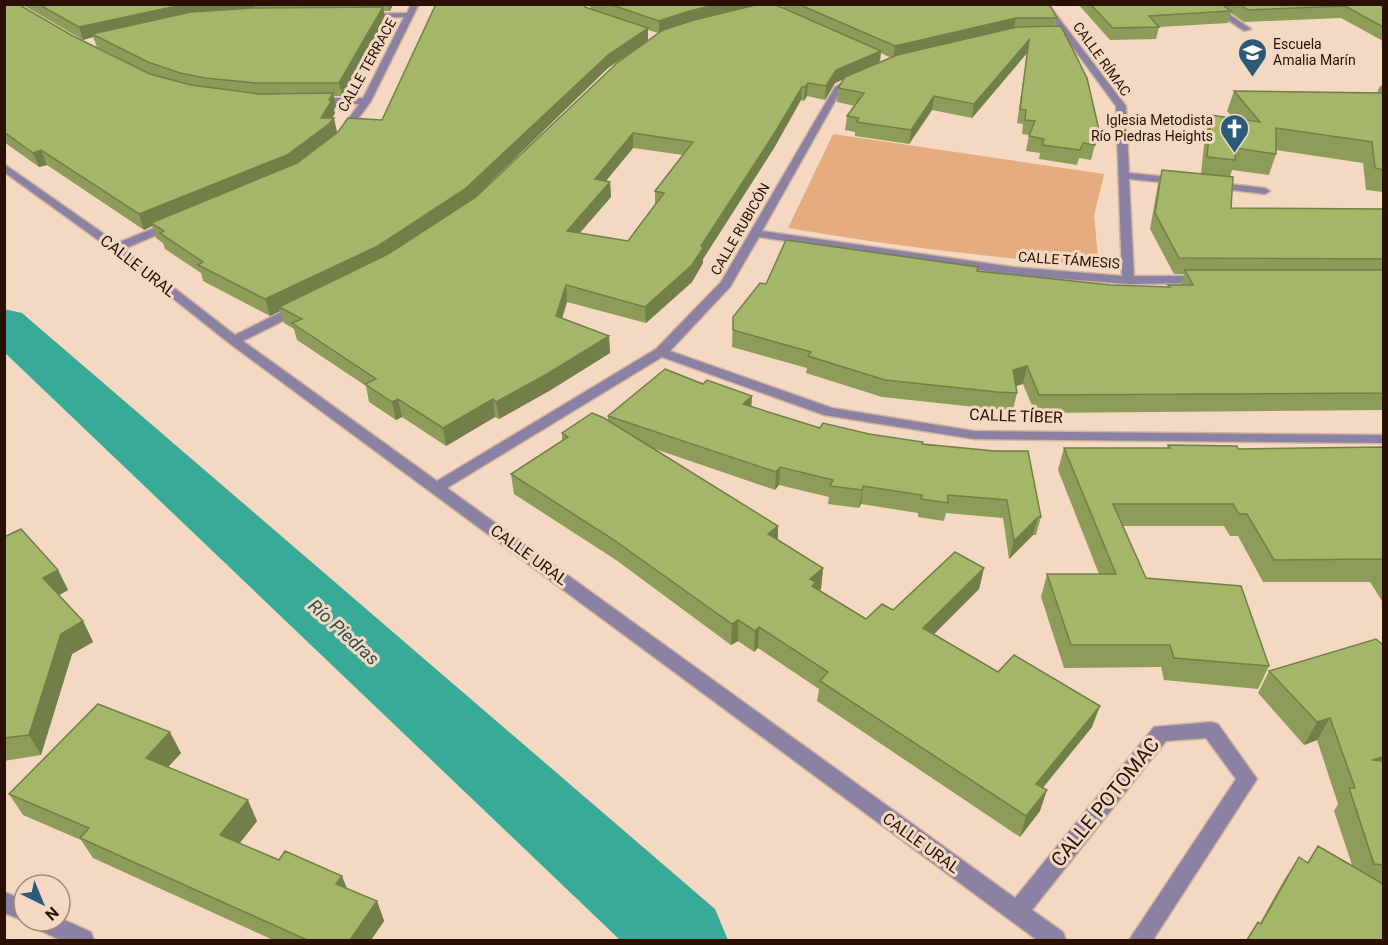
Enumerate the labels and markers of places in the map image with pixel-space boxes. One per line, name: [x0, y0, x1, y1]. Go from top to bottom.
school or university icon: Escuela Amalia Marín: [1236, 36, 1268, 78]
place label: Escuela Amalia Marín: [1273, 36, 1356, 68]
place label: Iglesia Metodista Río Piedras Heights: [1091, 112, 1213, 144]
church icon: Iglesia Metodista Río Piedras Heights: [1218, 112, 1250, 154]

